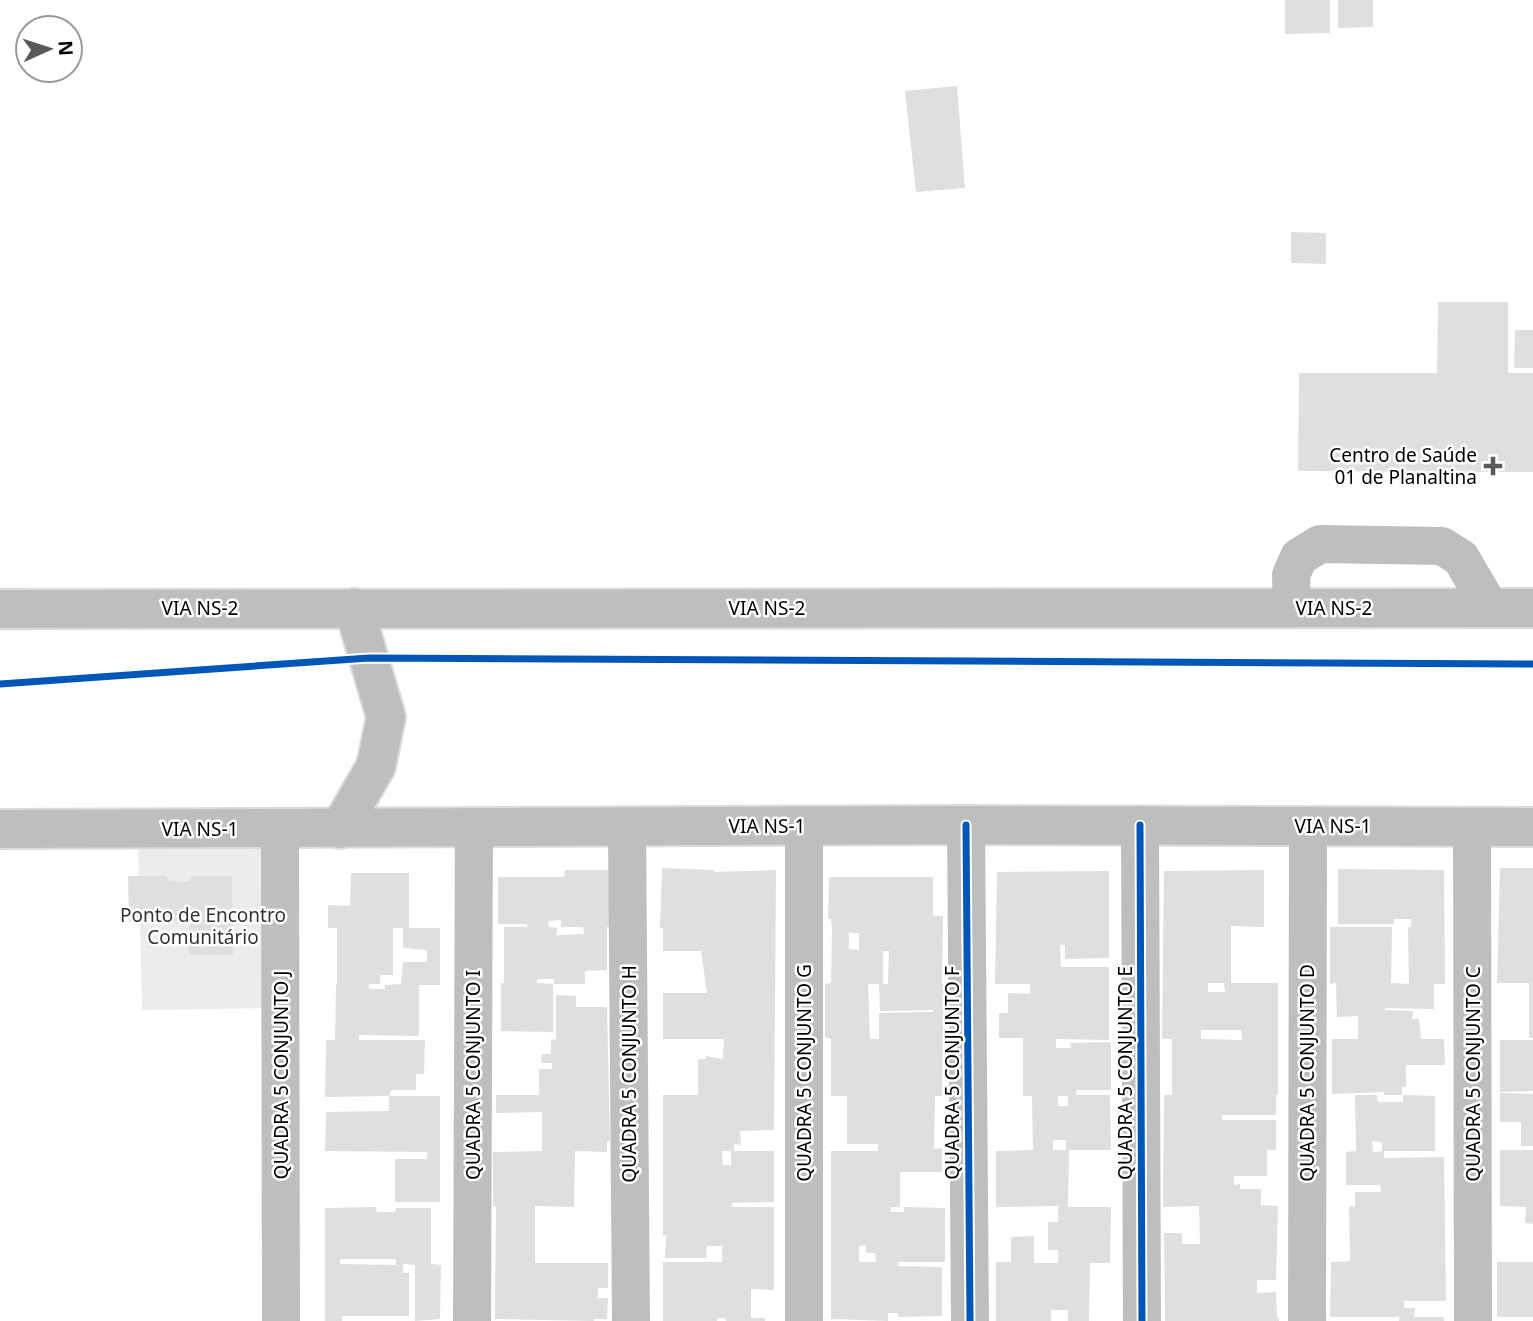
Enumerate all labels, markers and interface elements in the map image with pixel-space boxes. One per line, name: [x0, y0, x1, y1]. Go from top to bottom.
north arrow: [14, 14, 84, 84]
text: N: [53, 40, 79, 57]
place label: Centro de Saúde 01 de Planaltina: [1329, 442, 1477, 490]
marker: Centro de Saúde 01 de Planaltina: [1483, 456, 1503, 476]
street label: VIA NS-2: [162, 595, 238, 621]
street label: VIA NS-2: [729, 595, 805, 621]
street label: VIA NS-2: [1296, 595, 1372, 621]
street label: VIA NS-1: [729, 813, 805, 839]
street label: VIA NS-1: [1295, 813, 1371, 839]
street label: VIA NS-1: [162, 816, 238, 842]
park label: Ponto de Encontro Comunitário: [120, 902, 286, 950]
street label: QUADRA 5 CONJUNTO G: [791, 964, 817, 1182]
street label: QUADRA 5 CONJUNTO D: [1294, 964, 1320, 1182]
street label: QUADRA 5 CONJUNTO H: [616, 965, 642, 1183]
street label: QUADRA 5 CONJUNTO F: [939, 966, 965, 1180]
street label: QUADRA 5 CONJUNTO E: [1112, 966, 1138, 1180]
street label: QUADRA 5 CONJUNTO C: [1460, 966, 1486, 1182]
street label: QUADRA 5 CONJUNTO I: [460, 970, 486, 1180]
street label: QUADRA 5 CONJUNTO J: [268, 971, 294, 1179]

